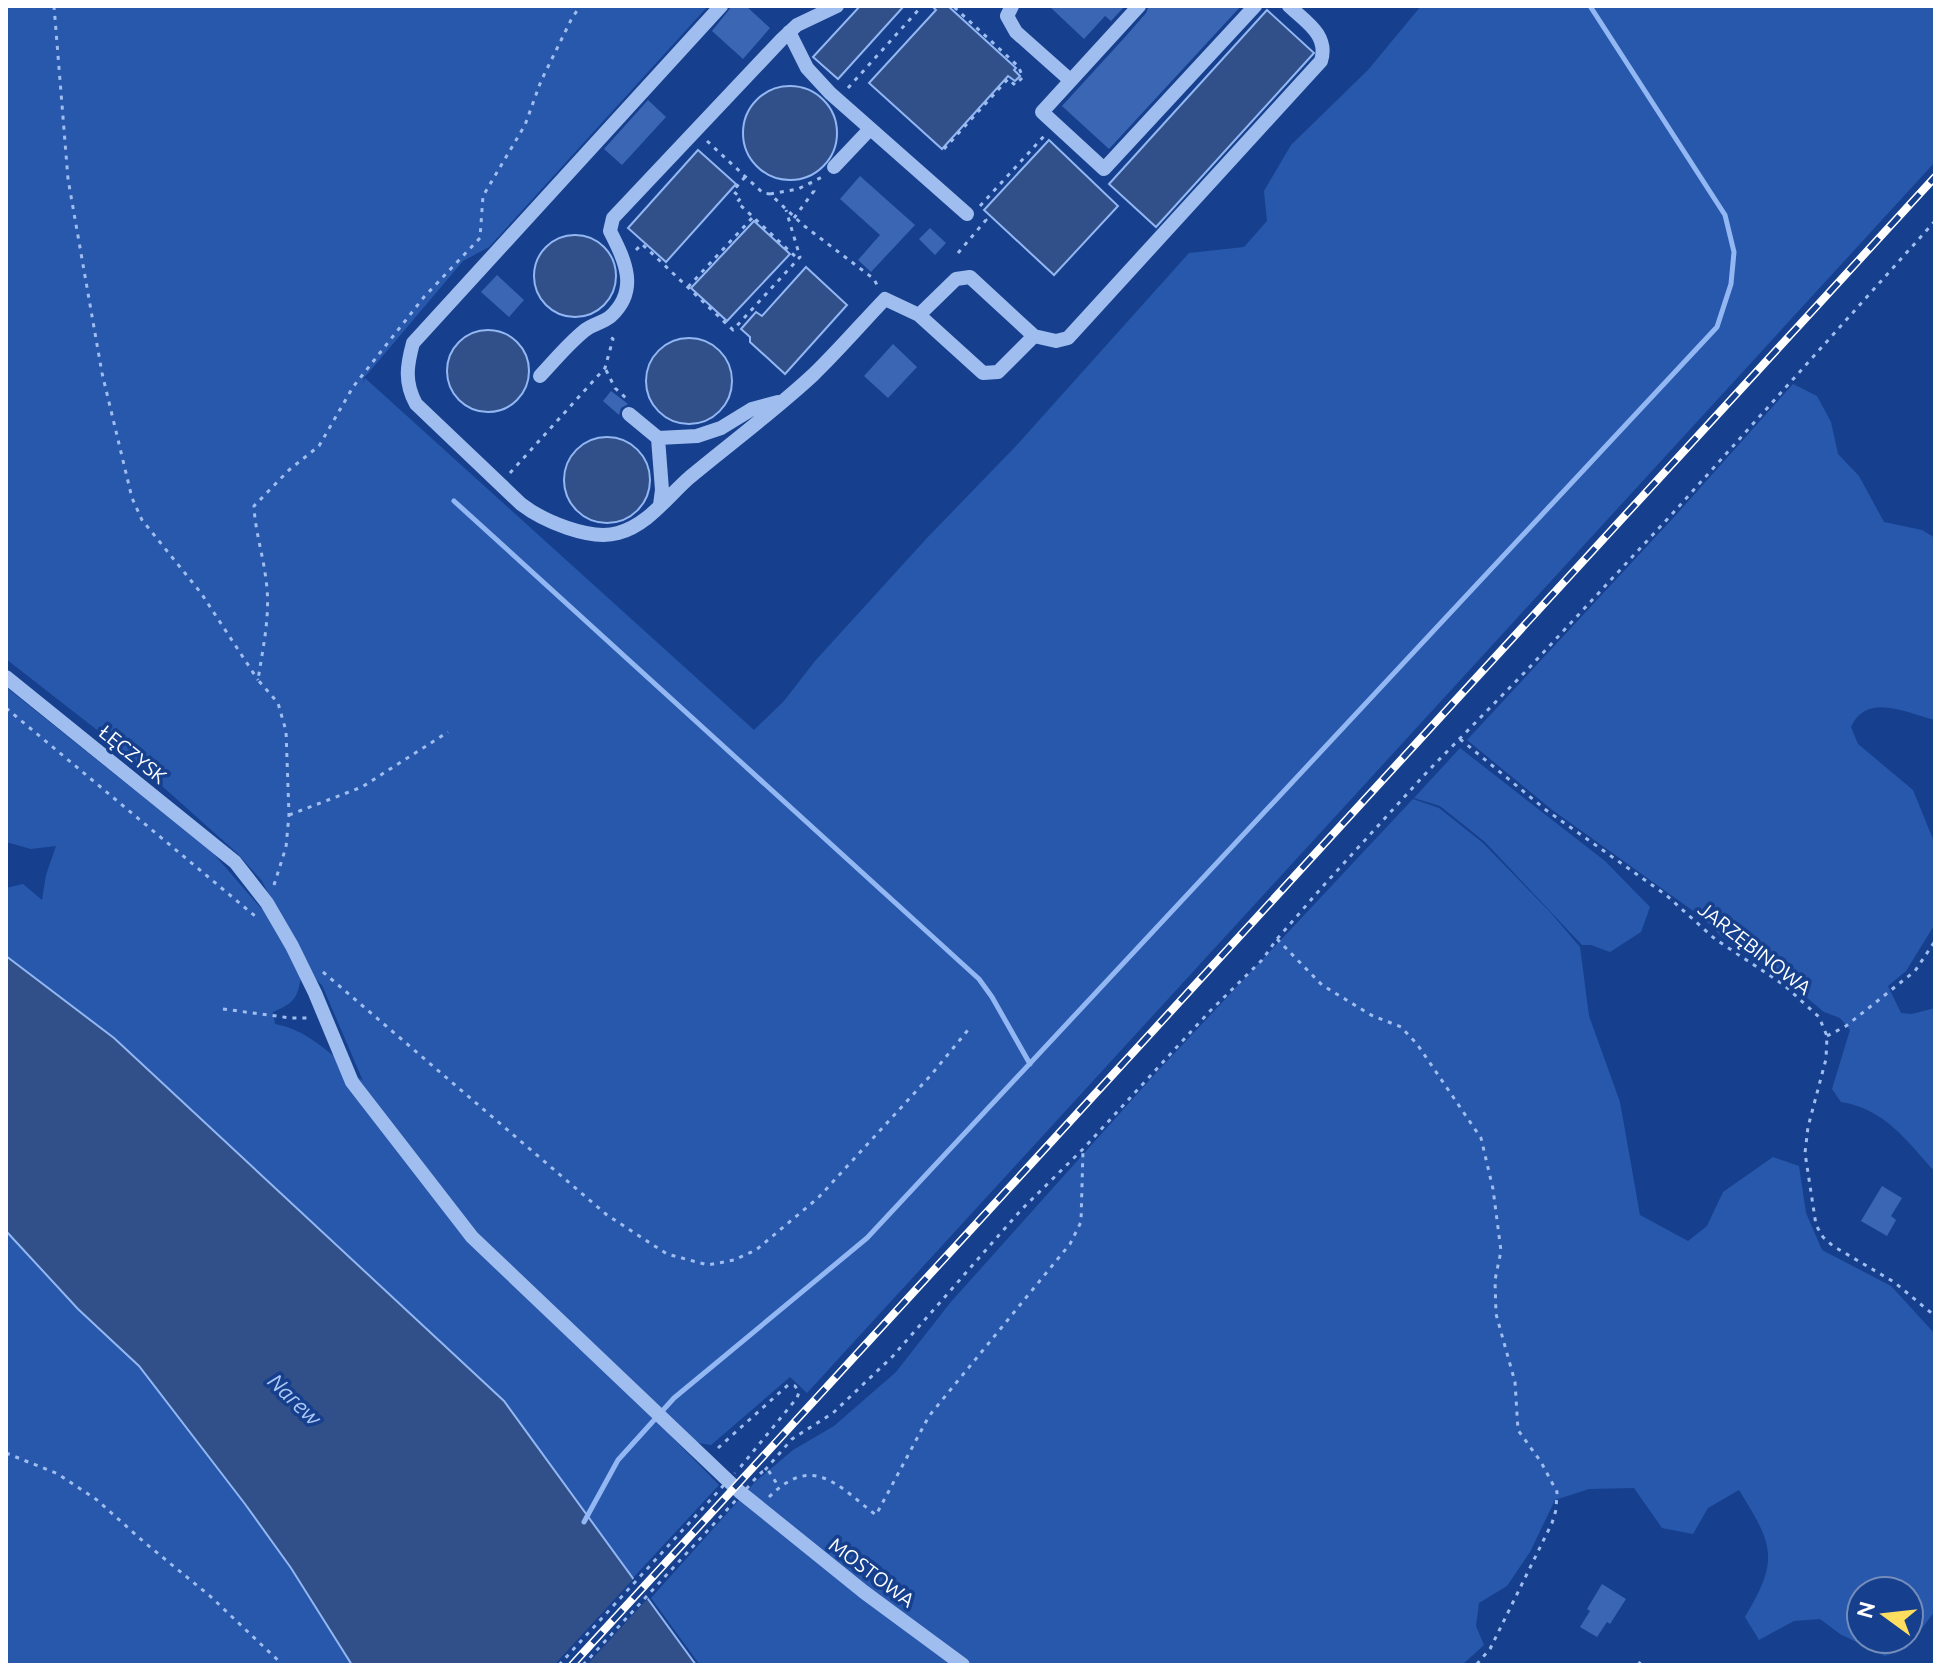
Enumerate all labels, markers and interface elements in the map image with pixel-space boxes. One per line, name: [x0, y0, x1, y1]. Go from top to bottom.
street label: ŁĘCZYSK: [95, 720, 171, 788]
street label: JARZĘBINOWA: [1694, 897, 1816, 999]
water label: Narew: [263, 1368, 327, 1431]
street label: MOSTOWA: [825, 1532, 919, 1612]
north arrow: [1845, 1575, 1925, 1655]
text: N: [1851, 1599, 1879, 1621]

